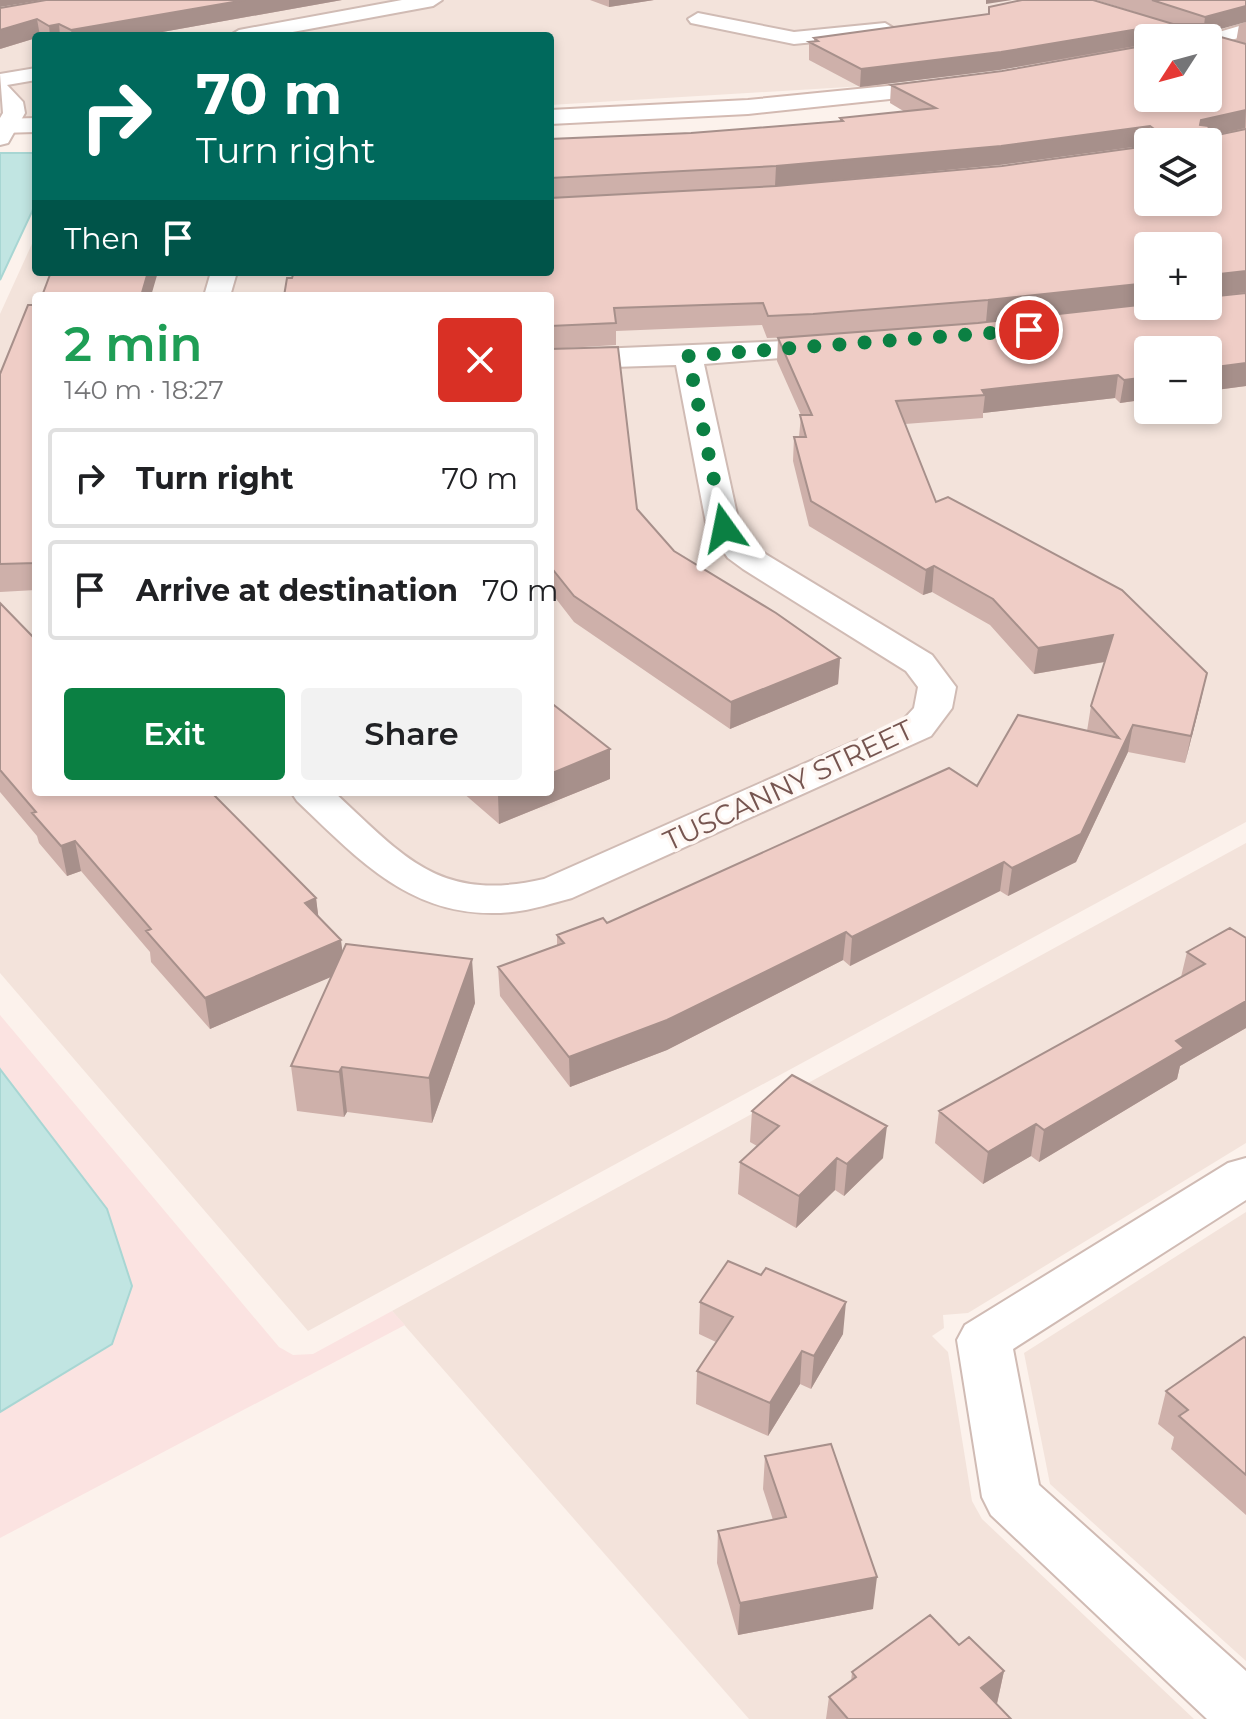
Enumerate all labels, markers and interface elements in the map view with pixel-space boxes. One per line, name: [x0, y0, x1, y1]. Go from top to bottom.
north arrow: [1134, 24, 1222, 112]
map controls: [1134, 24, 1222, 424]
text: 70 m: [196, 60, 342, 128]
icon: right: [64, 64, 168, 168]
text: Turn right: [196, 128, 376, 172]
button: layers: [1134, 128, 1222, 216]
icon: arrive: [156, 216, 200, 260]
text: Then: [64, 220, 140, 257]
button: +: [1134, 232, 1222, 320]
pin: [995, 296, 1063, 364]
icon: arrive: [1007, 308, 1051, 352]
text: 2 min: [64, 315, 202, 373]
button: close: [438, 318, 522, 402]
button: −: [1134, 336, 1222, 424]
text: 140 m · 18:27: [64, 374, 224, 406]
icon: right: [68, 456, 112, 500]
text: Turn right: [136, 460, 293, 497]
text: 70 m: [441, 460, 518, 497]
position arrow: [682, 486, 766, 570]
icon: arrive: [68, 568, 112, 612]
text: Arrive at destination: [136, 572, 458, 609]
text: 70 m: [482, 572, 559, 609]
button: Exit: [64, 688, 285, 780]
button: Share: [301, 688, 522, 780]
street label: TUSCANNY STREET: [658, 712, 918, 858]

